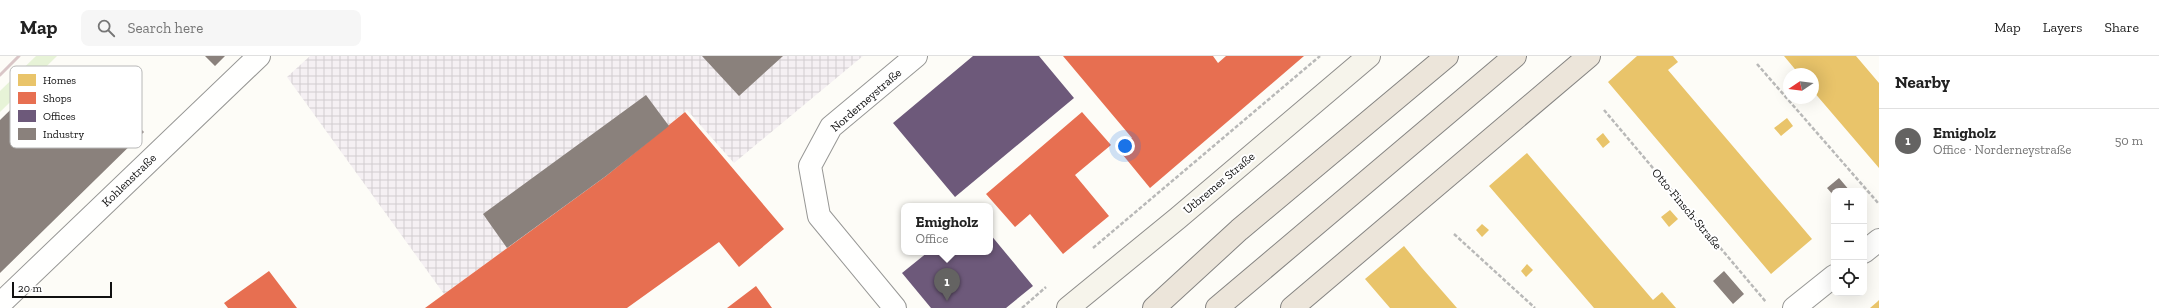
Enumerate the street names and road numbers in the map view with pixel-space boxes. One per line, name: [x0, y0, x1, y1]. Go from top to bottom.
street label: Norderneystraße: [828, 65, 905, 135]
street label: Utbremer Straße: [1181, 149, 1258, 217]
street label: Kohlenstraße: [99, 150, 159, 209]
street label: Otto-Finsch-Straße: [1649, 166, 1725, 253]

